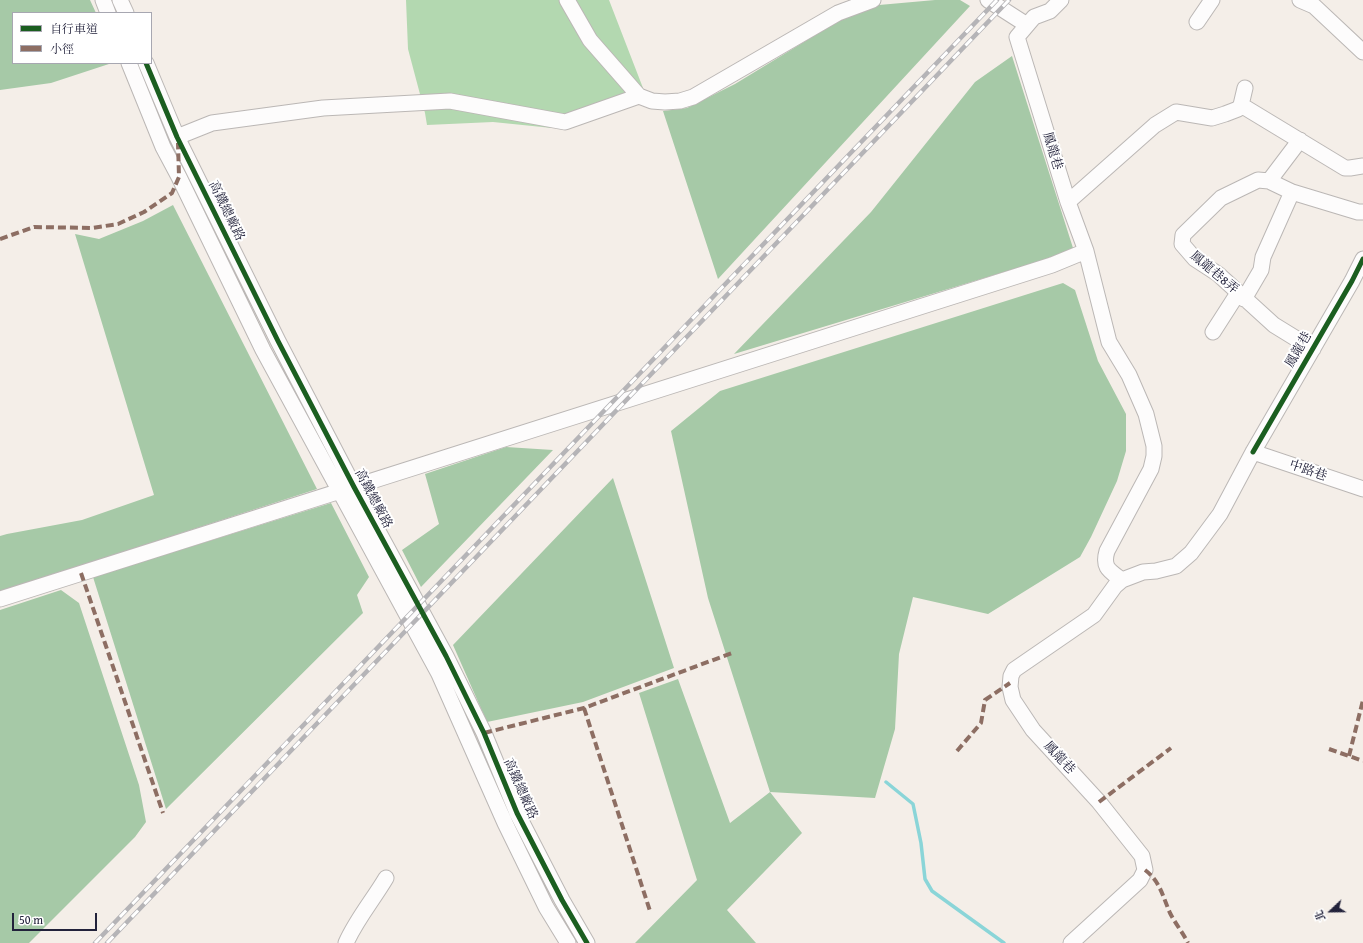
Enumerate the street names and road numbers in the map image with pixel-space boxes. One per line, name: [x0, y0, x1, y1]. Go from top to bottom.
street label: 鳳龍巷: [1039, 130, 1065, 172]
street label: 高鐵總廠路: [205, 178, 247, 244]
street label: 鳳龍巷8弄: [1187, 248, 1241, 298]
street label: 鳳龍巷: [1282, 329, 1316, 371]
street label: 中路巷: [1287, 457, 1329, 485]
street label: 高鐵總廠路: [351, 467, 395, 531]
street label: 鳳龍巷: [1040, 738, 1078, 778]
street label: 高鐵總廠路: [500, 756, 540, 822]

